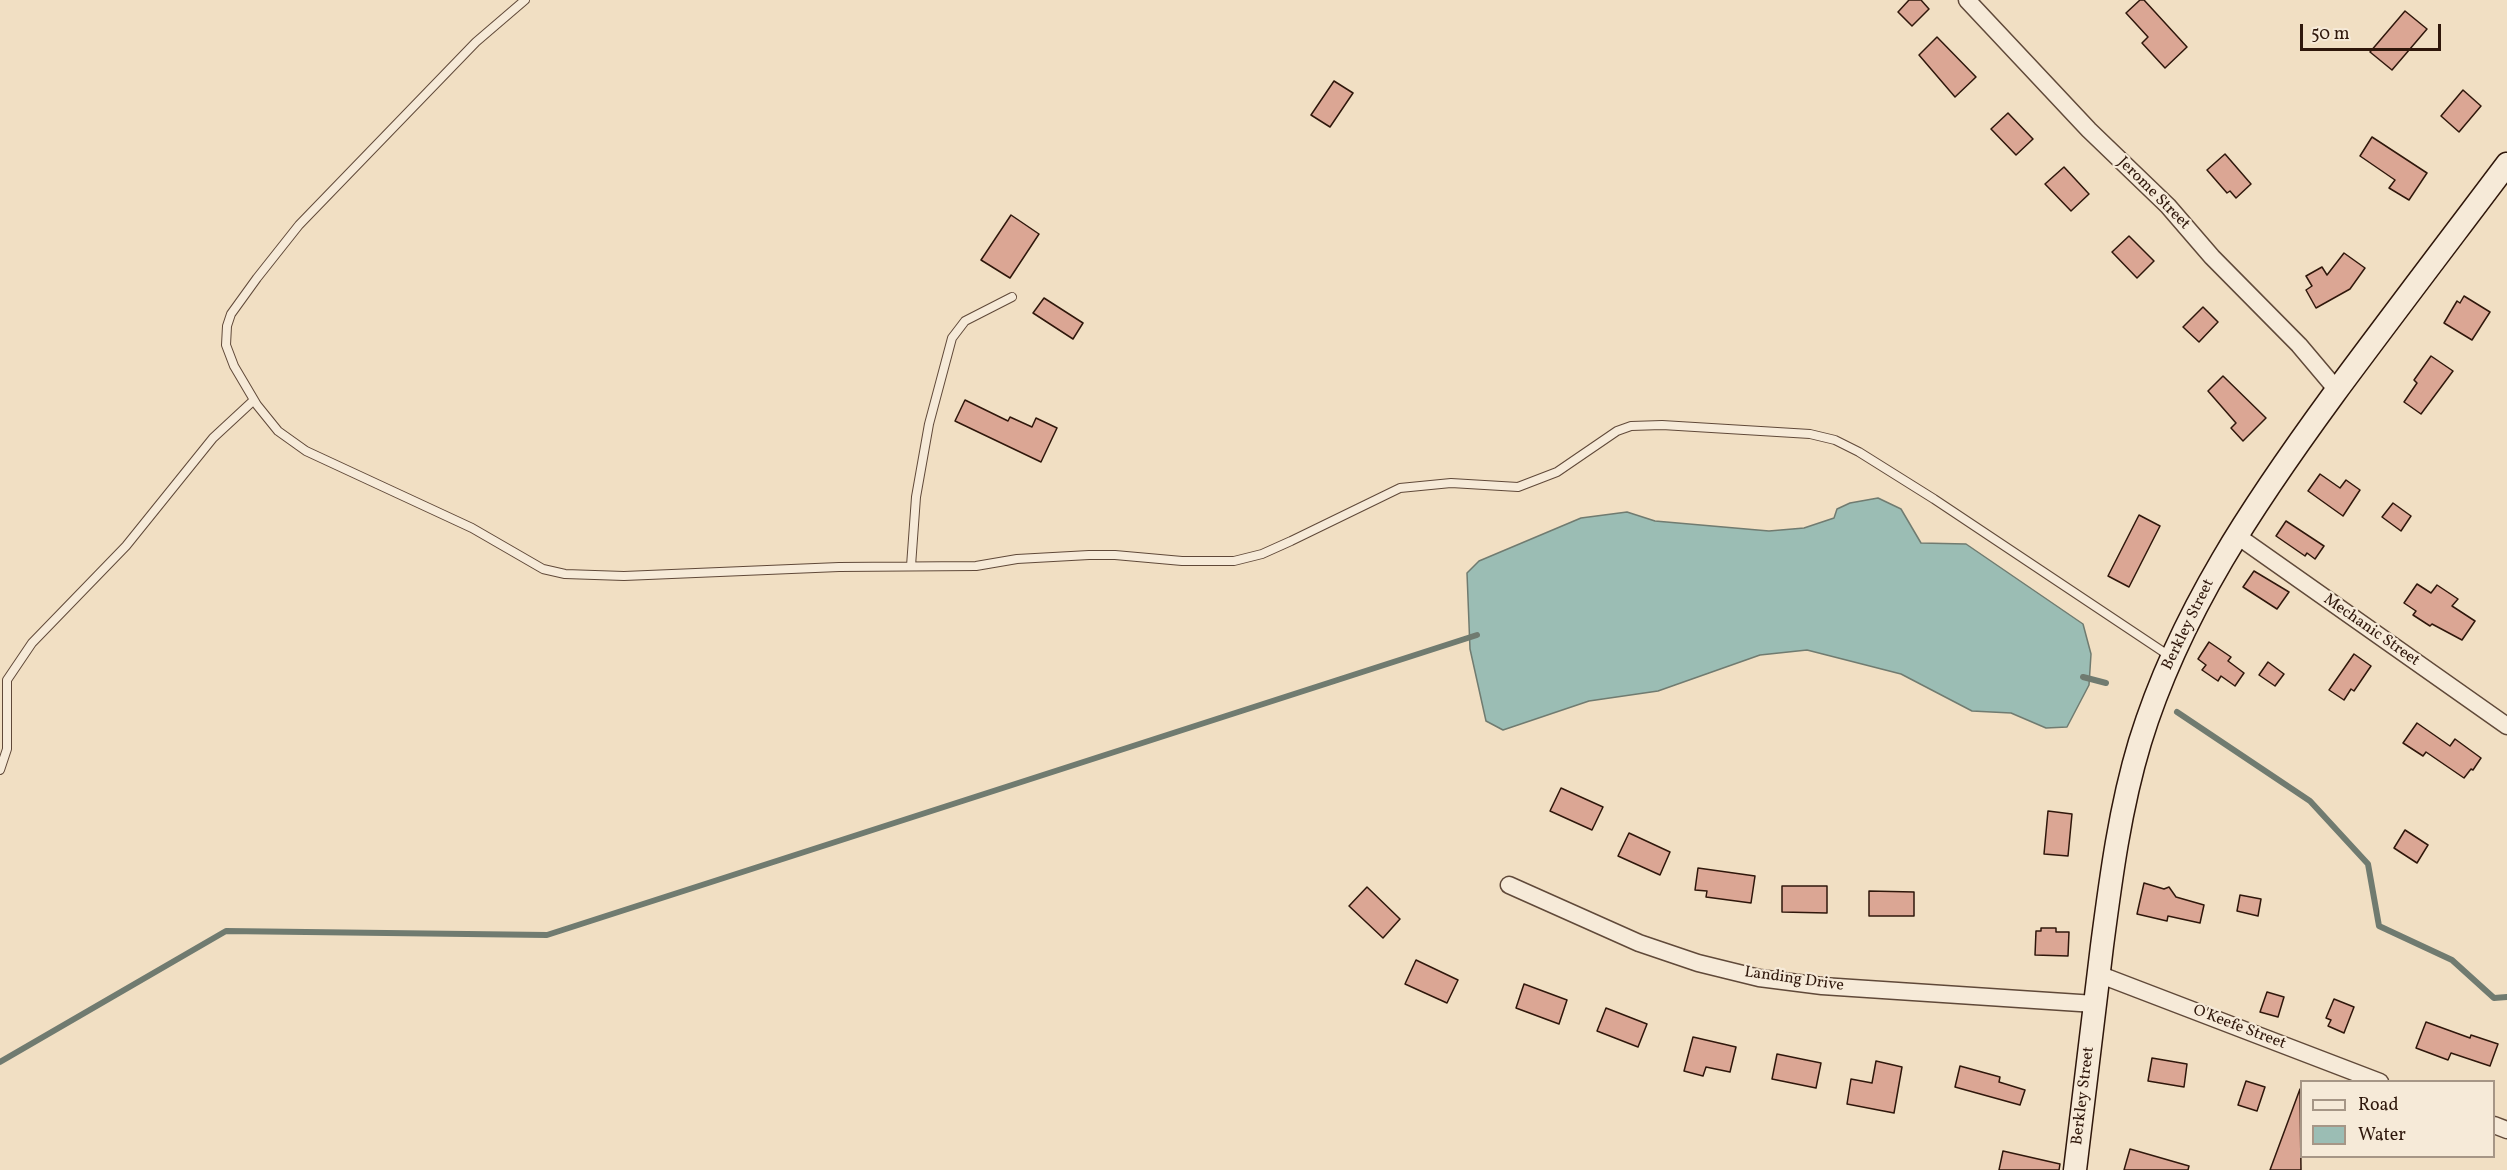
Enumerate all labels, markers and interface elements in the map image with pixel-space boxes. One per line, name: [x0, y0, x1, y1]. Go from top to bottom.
scale bar: [2303, 12, 2444, 50]
text: 50 m: [2311, 22, 2350, 47]
street label: Jerome Street: [2113, 154, 2193, 234]
street label: Berkley Street: [2159, 576, 2219, 674]
street label: Mechanic Street: [2319, 591, 2423, 671]
street label: Landing Drive: [1743, 964, 1845, 996]
street label: O'Keefe Street: [2190, 1001, 2288, 1055]
street label: Berkley Street: [2068, 1046, 2100, 1146]
legend: [2300, 1080, 2495, 1158]
text: Road: [2358, 1093, 2399, 1118]
text: Water: [2358, 1123, 2406, 1148]

